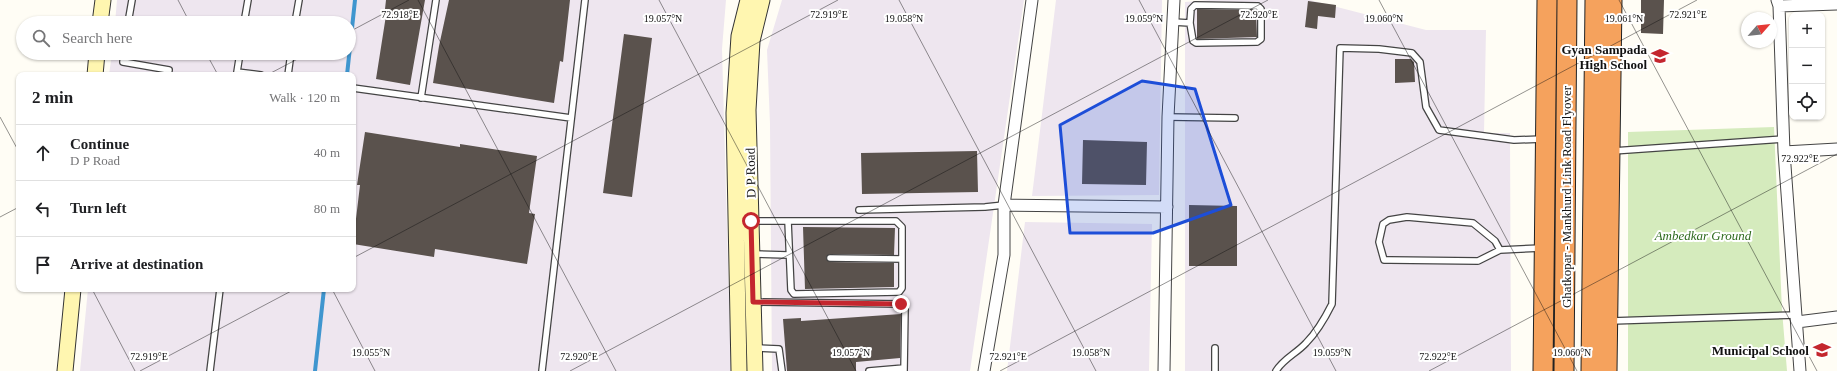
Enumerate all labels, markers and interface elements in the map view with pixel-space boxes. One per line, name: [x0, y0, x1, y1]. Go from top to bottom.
text: 72.918°E: [381, 9, 419, 20]
text: 72.919°E: [810, 9, 848, 20]
text: 72.920°E: [1240, 9, 1278, 20]
text: 72.921°E: [1669, 9, 1707, 20]
north arrow: [1741, 12, 1777, 48]
map controls: [1789, 12, 1825, 120]
button: +: [1789, 12, 1825, 48]
text: 19.057°N: [644, 13, 682, 24]
text: 19.058°N: [885, 13, 923, 24]
text: 19.059°N: [1125, 13, 1163, 24]
text: 19.060°N: [1365, 13, 1403, 24]
text: 19.061°N: [1605, 13, 1643, 24]
search box: [16, 16, 356, 60]
icon: search: [30, 27, 52, 49]
text: Search here: [62, 30, 132, 46]
place label: Gyan Sampada High School: [1561, 42, 1647, 72]
school or university icon: Gyan Sampada High School: [1650, 46, 1670, 66]
button: −: [1789, 48, 1825, 84]
button: locate: [1789, 84, 1825, 120]
street label: Ghatkopar - Mankhurd Link Road Flyover: [1559, 85, 1574, 308]
text: 2 min: [32, 88, 73, 107]
text: Walk · 120 m: [269, 90, 340, 105]
text: Continue: [70, 136, 129, 152]
icon: ahead: [32, 142, 54, 164]
text: 40 m: [314, 145, 340, 160]
street label: D P Road: [743, 147, 758, 198]
text: D P Road: [70, 153, 120, 168]
text: 72.922°E: [1781, 153, 1819, 164]
icon: left: [32, 198, 54, 220]
text: Turn left: [70, 200, 127, 216]
text: 80 m: [314, 201, 340, 216]
route start: [742, 212, 760, 230]
park label: Ambedkar Ground: [1654, 228, 1752, 243]
icon: arrive: [32, 254, 54, 276]
text: Arrive at destination: [70, 256, 203, 272]
route end: [892, 295, 910, 313]
school or university icon: Municipal School: [1812, 340, 1832, 360]
place label: Municipal School: [1712, 343, 1809, 358]
text: 19.055°N: [352, 347, 390, 358]
text: 19.057°N: [832, 347, 870, 358]
text: 19.058°N: [1072, 347, 1110, 358]
text: 19.059°N: [1313, 347, 1351, 358]
text: 19.060°N: [1553, 347, 1591, 358]
text: 72.919°E: [130, 351, 168, 362]
text: 72.920°E: [560, 351, 598, 362]
text: 72.921°E: [989, 351, 1027, 362]
text: 72.922°E: [1419, 351, 1457, 362]

